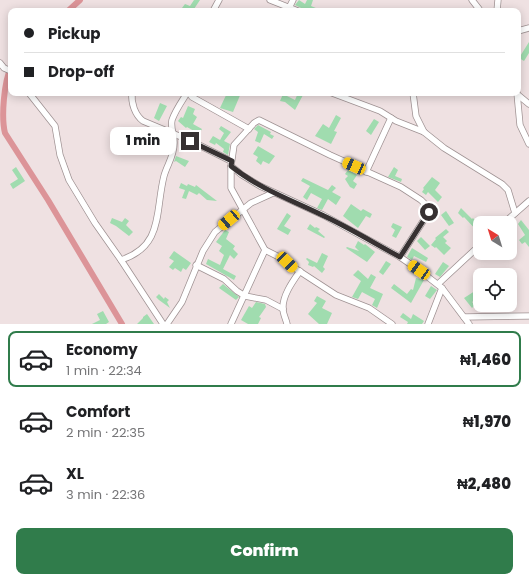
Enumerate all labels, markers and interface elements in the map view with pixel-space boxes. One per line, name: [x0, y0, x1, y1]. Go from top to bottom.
text: Pickup: [48, 23, 100, 44]
text: Drop-off: [48, 61, 114, 82]
callout: 1 min: [110, 127, 176, 155]
text: 1 min: [126, 131, 160, 150]
route end: [181, 132, 199, 150]
car: [341, 156, 367, 176]
route start: [420, 203, 438, 221]
car: [216, 208, 242, 232]
north arrow: [473, 216, 517, 260]
map controls: [473, 216, 517, 312]
car: [274, 249, 300, 275]
car: [406, 258, 432, 282]
button: locate: [473, 268, 517, 312]
text: Economy: [66, 339, 138, 360]
icon: car: [18, 341, 54, 377]
text: ₦1,460: [460, 349, 511, 370]
text: 1 min · 22:34: [66, 361, 142, 380]
text: Comfort: [66, 401, 130, 422]
icon: car: [18, 403, 54, 439]
text: ₦1,970: [463, 411, 511, 432]
text: 2 min · 22:35: [66, 423, 145, 442]
text: XL: [66, 463, 84, 484]
icon: car: [18, 465, 54, 501]
text: ₦2,480: [457, 473, 511, 494]
text: 3 min · 22:36: [66, 485, 145, 504]
button: Confirm: [16, 528, 513, 574]

